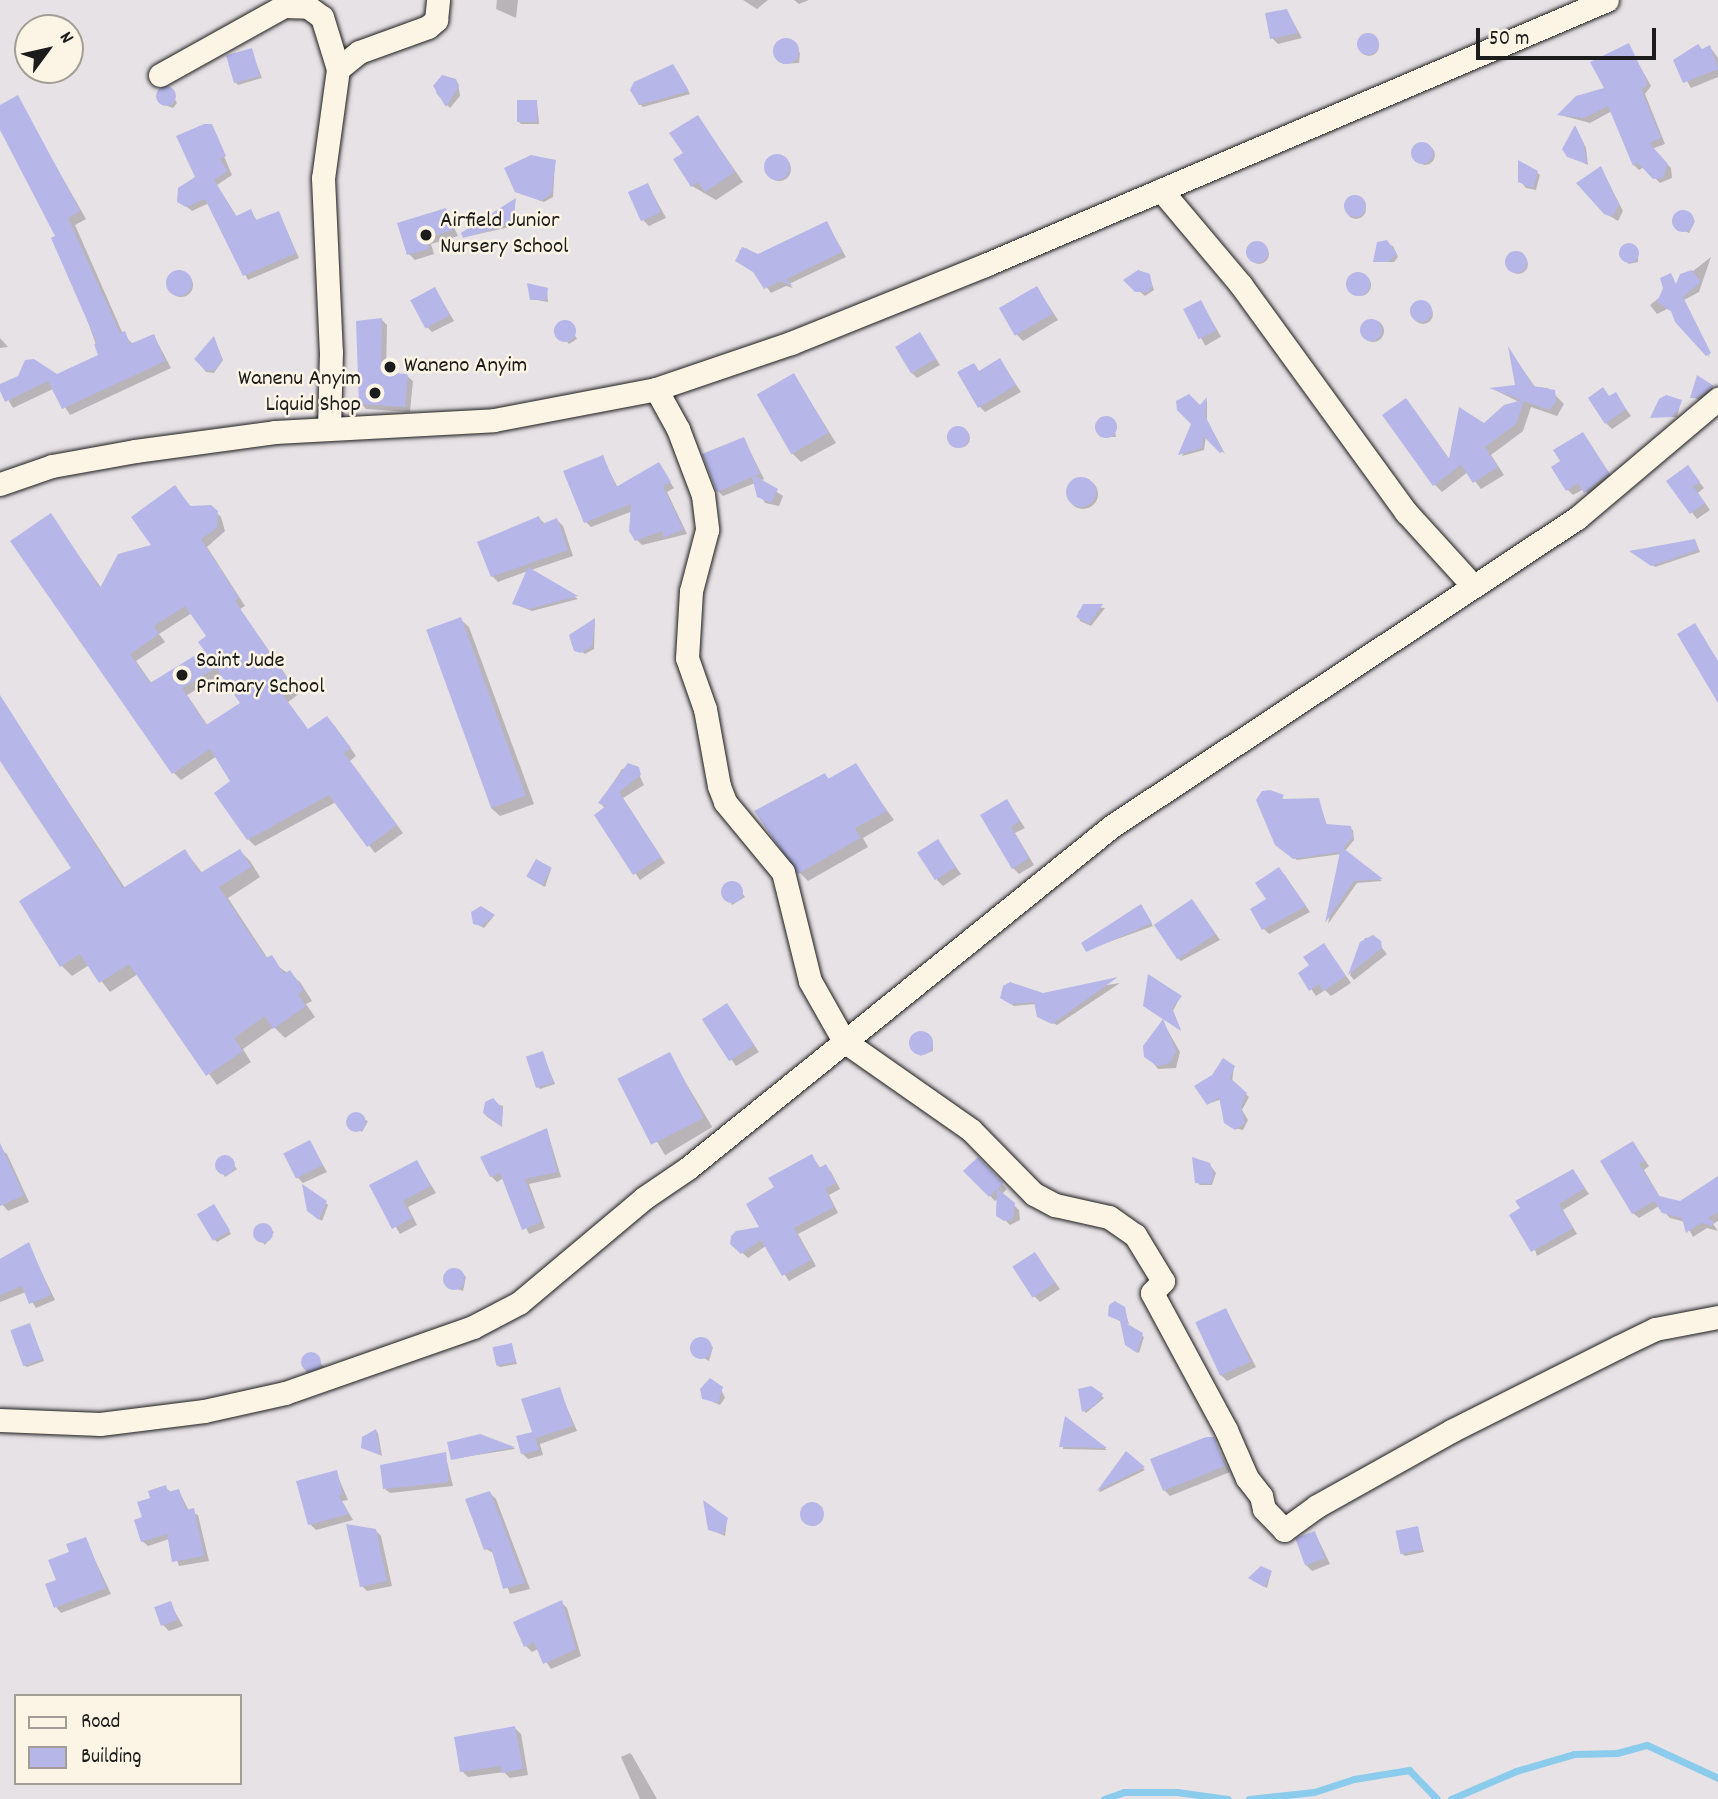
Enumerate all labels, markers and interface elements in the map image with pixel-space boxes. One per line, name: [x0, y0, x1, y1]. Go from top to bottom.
north arrow: [14, 14, 84, 84]
scale bar: [1480, 14, 1660, 58]
text: 50 m: [1489, 25, 1529, 55]
text: N: [51, 27, 79, 50]
place label: Airfield Junior Nursery School: [440, 208, 569, 262]
marker: Airfield Junior Nursery School: [418, 227, 434, 243]
place label: Waneno Anyim: [404, 353, 527, 381]
marker: Waneno Anyim: [382, 359, 398, 375]
place label: Wanenu Anyim Liquid Shop: [238, 366, 361, 420]
marker: Wanenu Anyim Liquid Shop: [367, 385, 383, 401]
place label: Saint Jude Primary School: [196, 648, 325, 702]
marker: Saint Jude Primary School: [174, 667, 190, 683]
legend: [14, 1694, 242, 1785]
text: Road: [81, 1708, 120, 1738]
text: Building: [81, 1743, 141, 1773]

